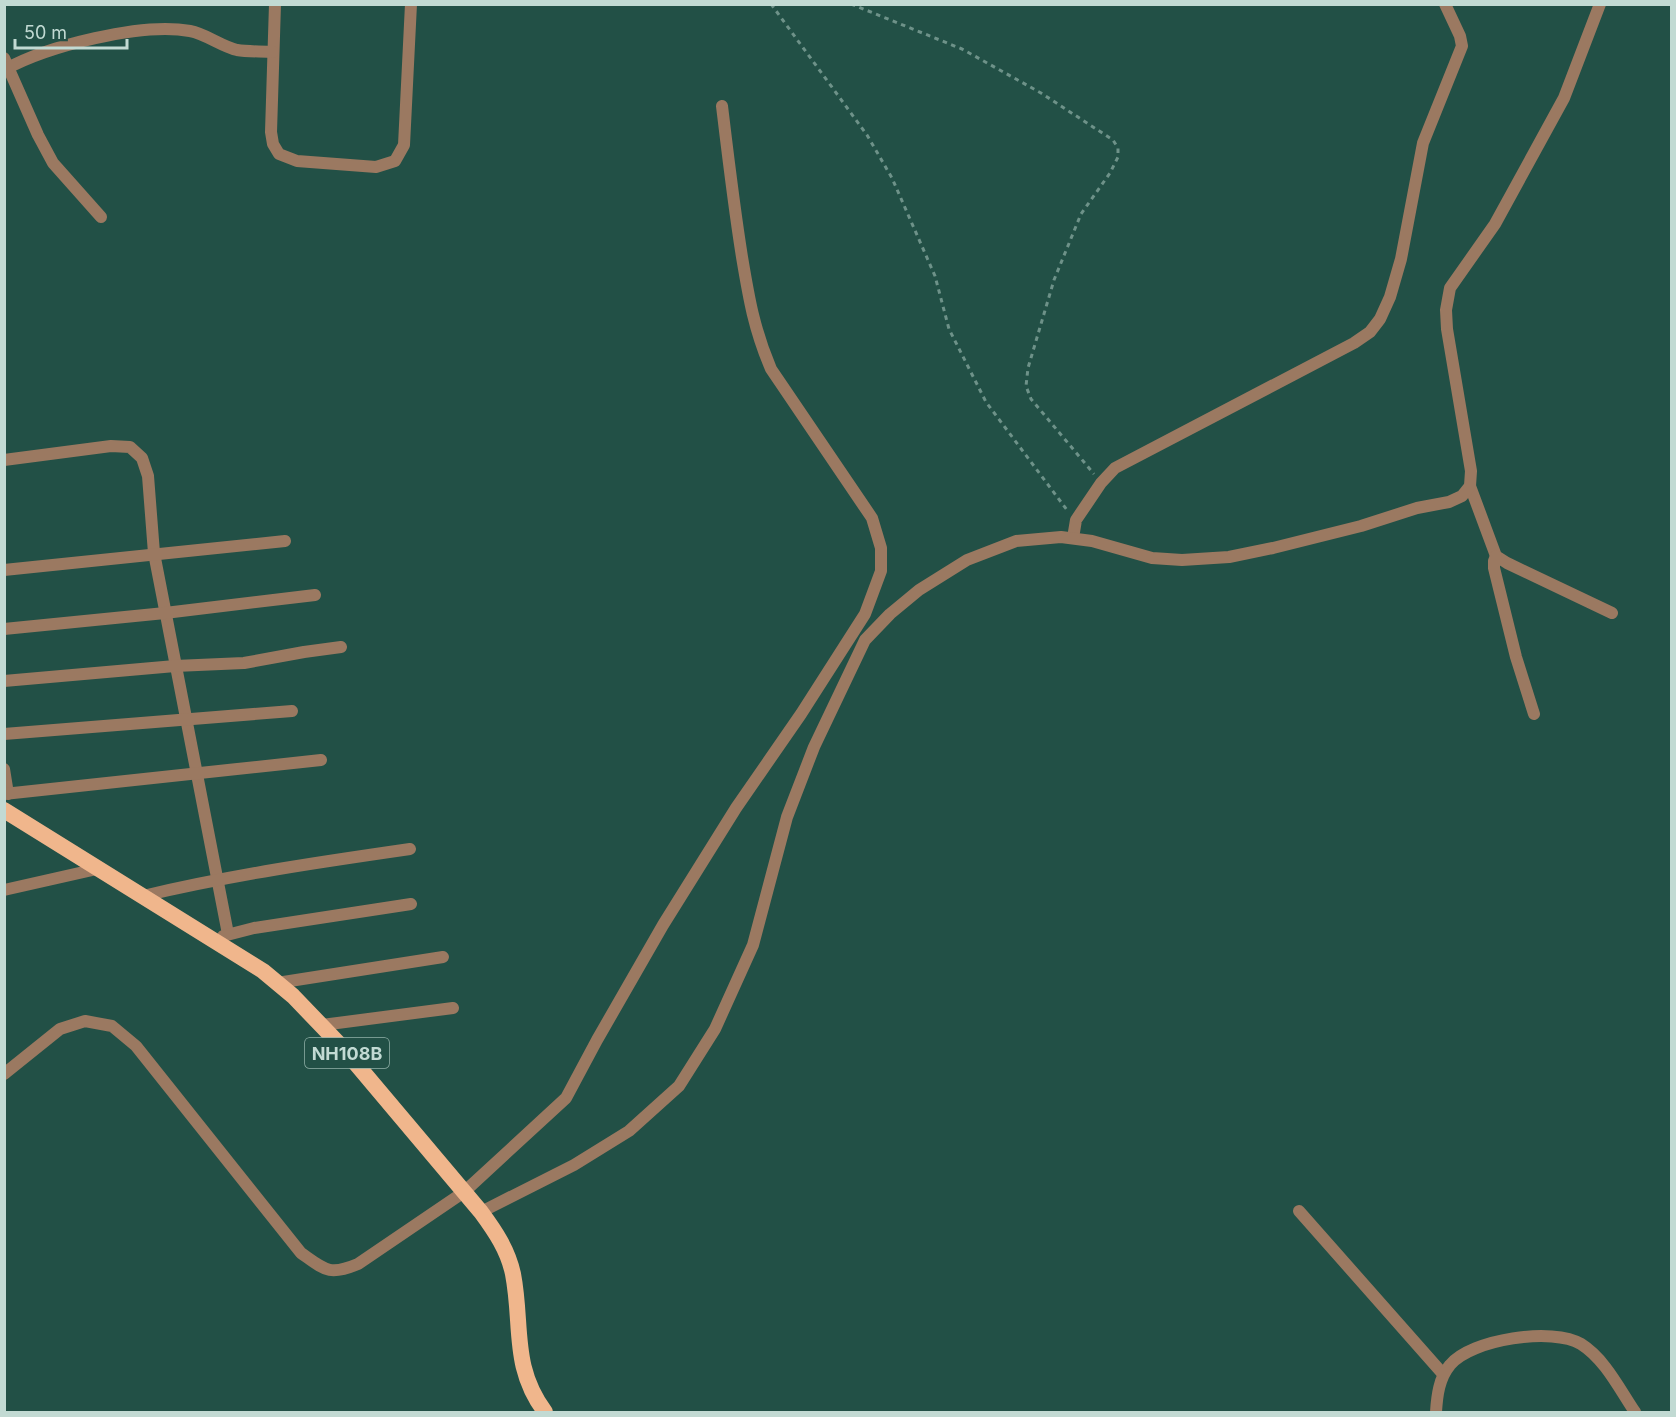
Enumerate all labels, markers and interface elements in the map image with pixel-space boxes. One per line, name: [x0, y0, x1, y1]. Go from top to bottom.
scale bar: [15, 12, 128, 50]
text: 50 m: [24, 22, 67, 43]
road number: NH108B: [305, 1038, 389, 1068]

